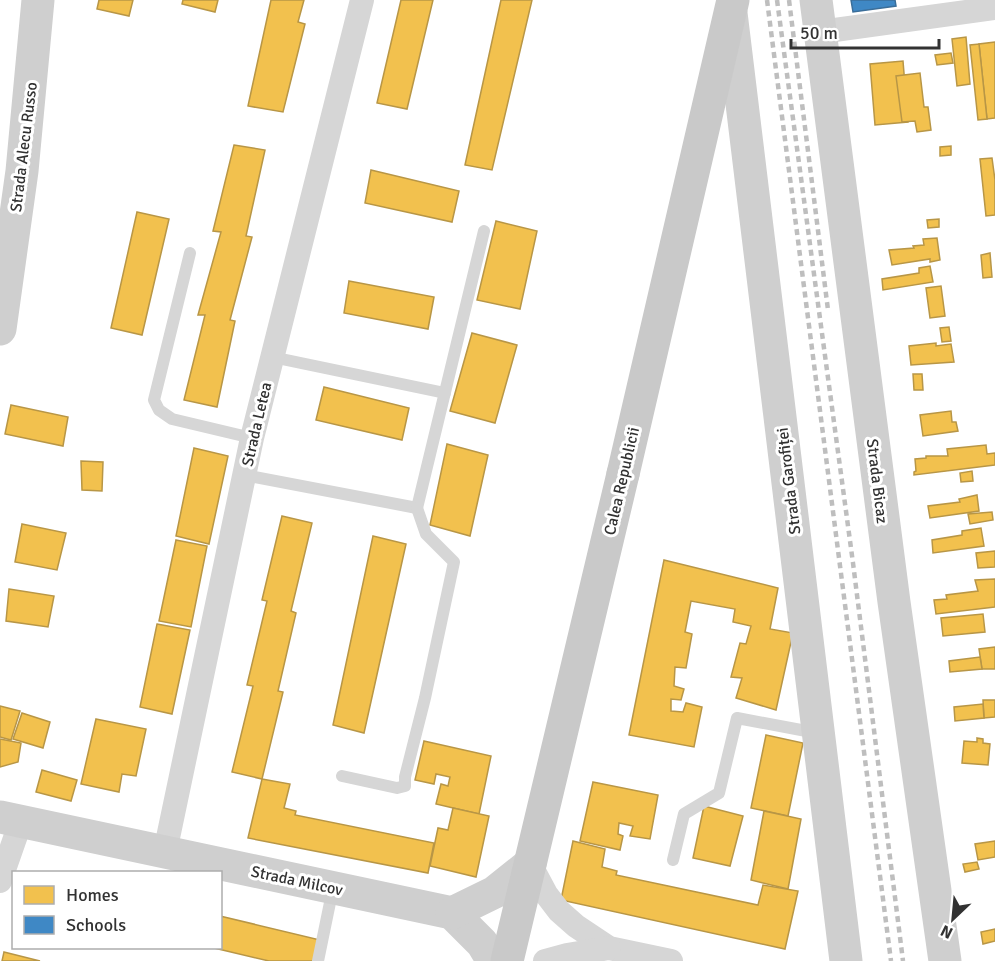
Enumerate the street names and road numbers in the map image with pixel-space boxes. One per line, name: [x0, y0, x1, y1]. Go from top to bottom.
street label: Strada Alecu Russo: [6, 81, 42, 213]
street label: Strada Letea: [238, 380, 276, 468]
street label: Calea Republicii: [600, 425, 644, 537]
street label: Strada Garofiței: [773, 426, 805, 536]
street label: Strada Bicaz: [862, 438, 892, 525]
street label: Strada Milcov: [249, 862, 345, 901]

